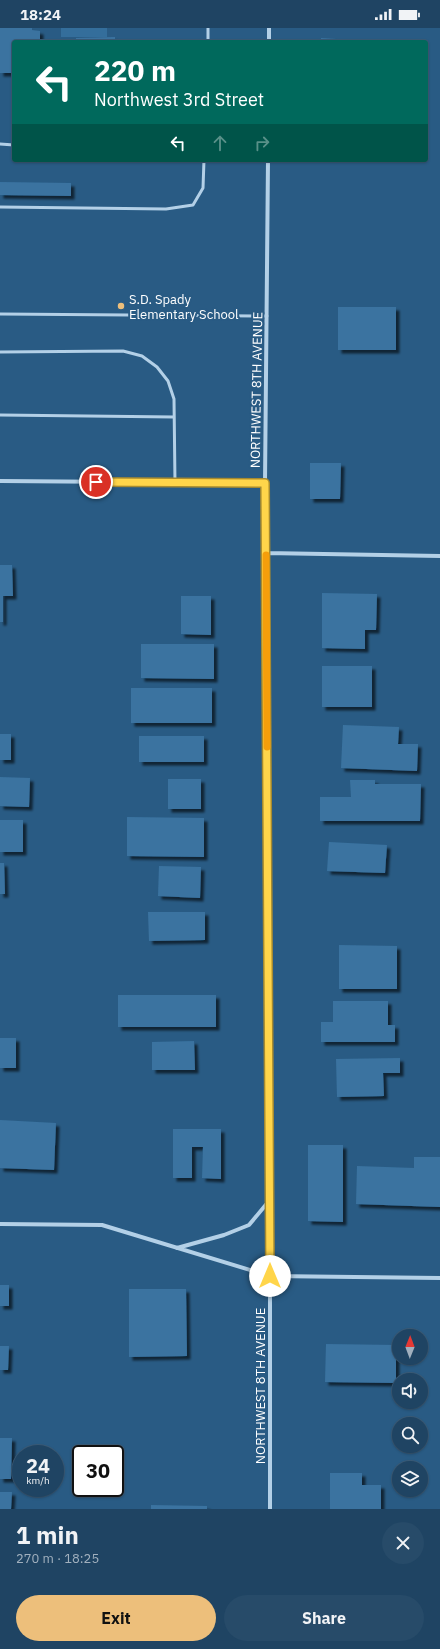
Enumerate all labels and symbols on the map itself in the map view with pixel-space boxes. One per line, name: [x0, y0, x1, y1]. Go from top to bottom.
place label: S.D. Spady Elementary School: [129, 291, 239, 323]
marker: S.D. Spady Elementary School: [116, 301, 126, 311]
street label: NORTHWEST 8TH AVENUE: [247, 312, 266, 468]
pin: [79, 465, 113, 499]
position arrow: [249, 1255, 291, 1297]
street label: NORTHWEST 8TH AVENUE: [252, 1308, 269, 1464]
north arrow: [392, 1329, 428, 1365]
speed limit sign: 30: [72, 1445, 124, 1497]

